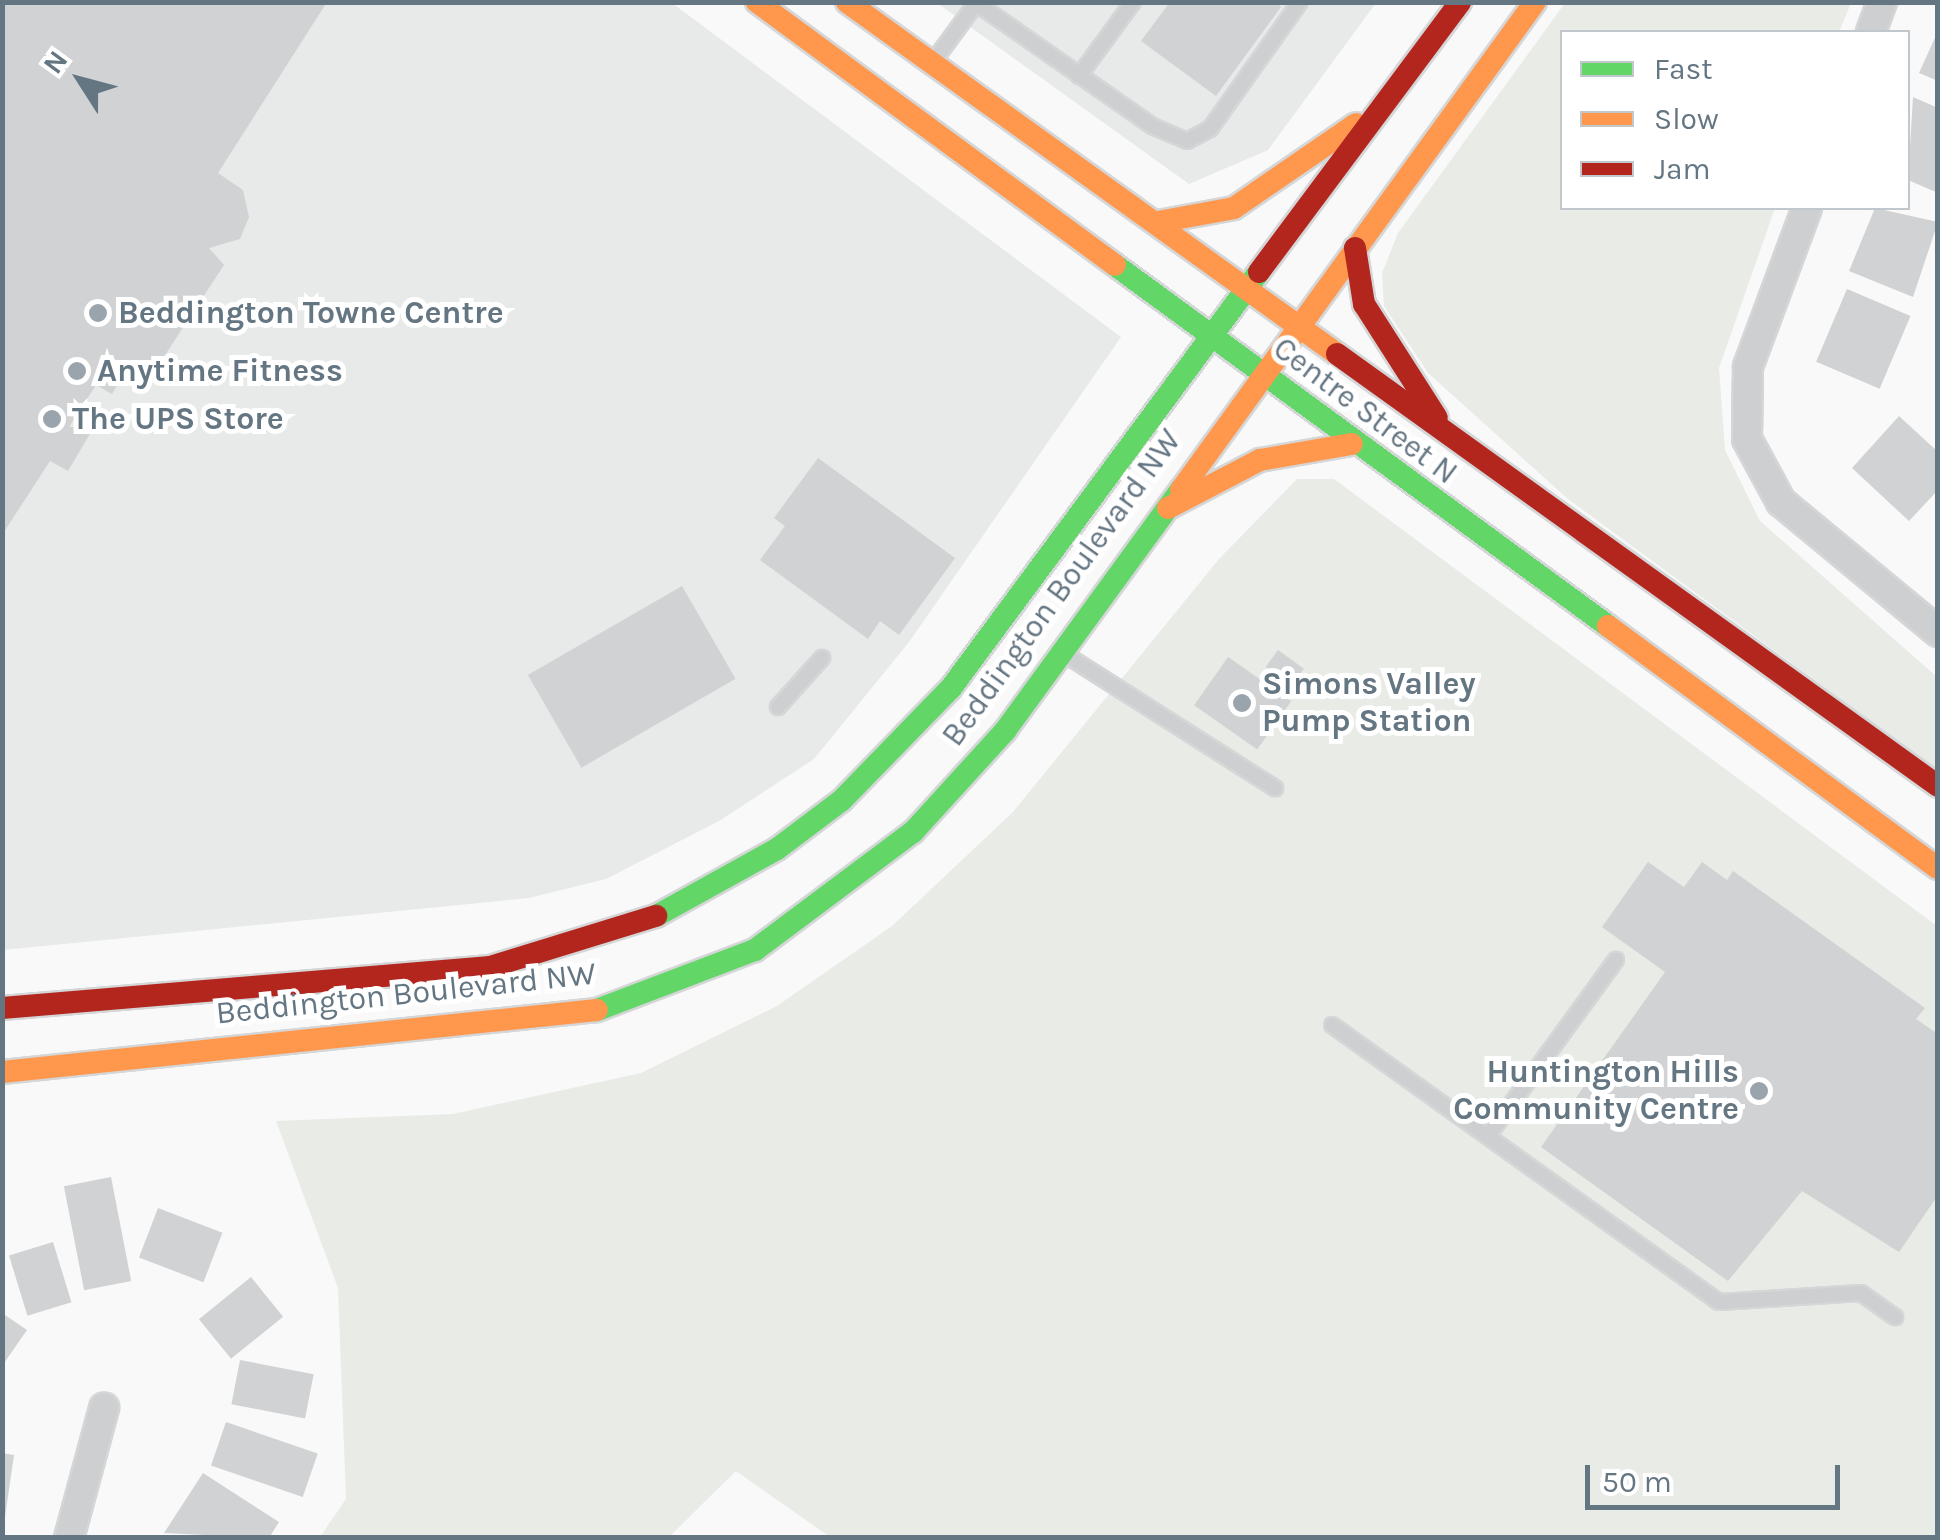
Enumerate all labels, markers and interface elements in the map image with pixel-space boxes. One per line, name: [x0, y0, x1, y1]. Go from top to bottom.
north arrow: [30, 30, 130, 130]
legend: [1560, 30, 1910, 210]
text: N: [36, 44, 75, 80]
text: Fast: [1654, 51, 1713, 87]
text: Slow: [1654, 101, 1719, 137]
text: Jam: [1654, 151, 1711, 187]
place label: Beddington Towne Centre: [118, 294, 504, 332]
marker: Beddington Towne Centre: [87, 302, 109, 324]
street label: Centre Street N: [1265, 329, 1465, 493]
place label: Anytime Fitness: [97, 352, 343, 390]
marker: Anytime Fitness: [66, 360, 88, 382]
place label: The UPS Store: [72, 400, 284, 438]
marker: The UPS Store: [41, 408, 63, 430]
street label: Beddington Boulevard NW: [934, 422, 1190, 754]
place label: Simons Valley Pump Station: [1262, 666, 1476, 741]
marker: Simons Valley Pump Station: [1231, 692, 1253, 714]
street label: Beddington Boulevard NW: [214, 955, 598, 1033]
place label: Huntington Hills Community Centre: [1453, 1054, 1739, 1129]
marker: Huntington Hills Community Centre: [1748, 1080, 1770, 1102]
scale bar: [1590, 1445, 1845, 1507]
text: 50 m: [1602, 1464, 1672, 1500]

